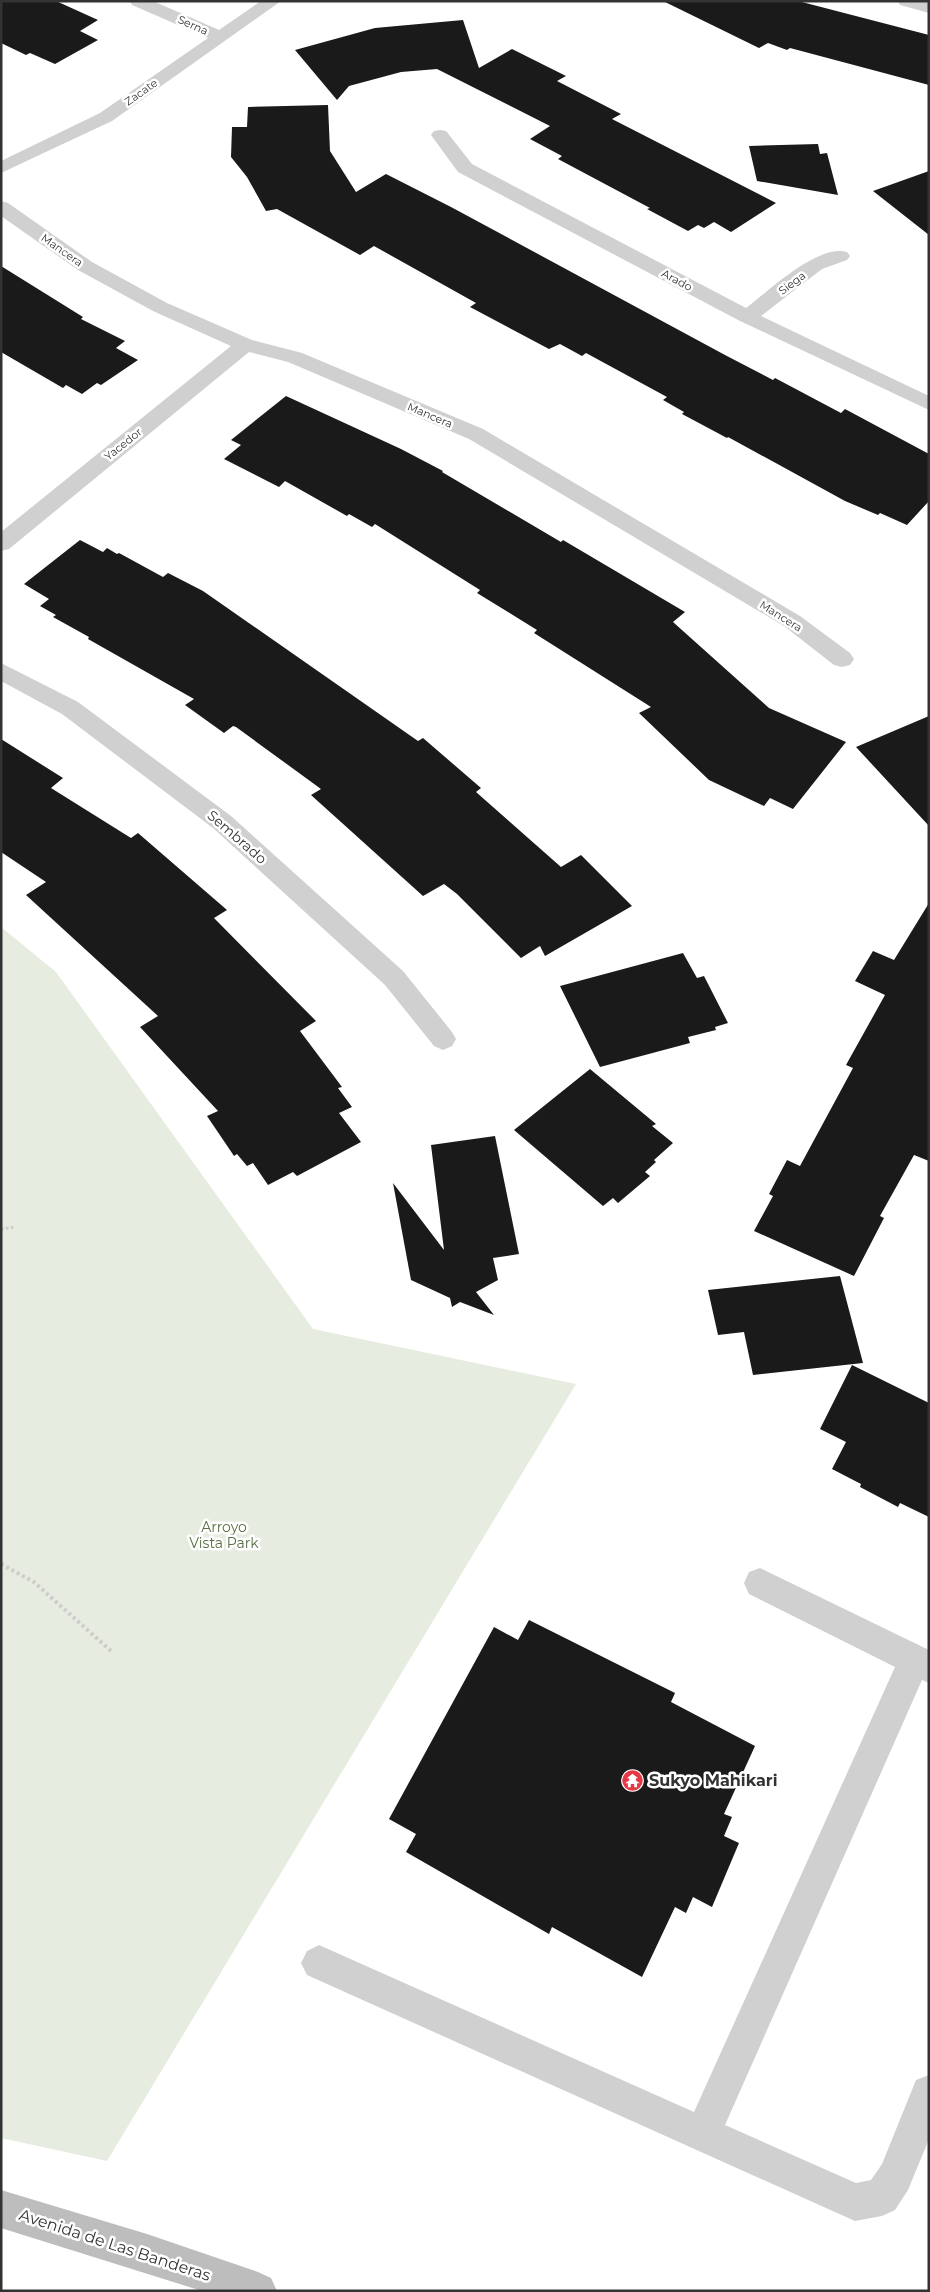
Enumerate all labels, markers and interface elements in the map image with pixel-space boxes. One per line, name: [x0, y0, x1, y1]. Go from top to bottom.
street label: Serna: [176, 12, 210, 38]
street label: Zacate: [122, 75, 161, 108]
street label: Mancera: [38, 231, 86, 269]
street label: Arado: [659, 266, 695, 294]
street label: Siega: [776, 268, 808, 298]
street label: Mancera: [405, 399, 455, 431]
street label: Yacedor: [101, 425, 145, 463]
street label: Mancera: [757, 597, 805, 635]
street label: Sembrado: [204, 806, 271, 868]
park label: Arroyo Vista Park: [189, 1518, 259, 1552]
temple icon: Sukyo Mahikari: [621, 1768, 645, 1792]
place label: Sukyo Mahikari: [649, 1771, 778, 1790]
street label: Avenida de Las Banderas: [17, 2205, 213, 2285]

